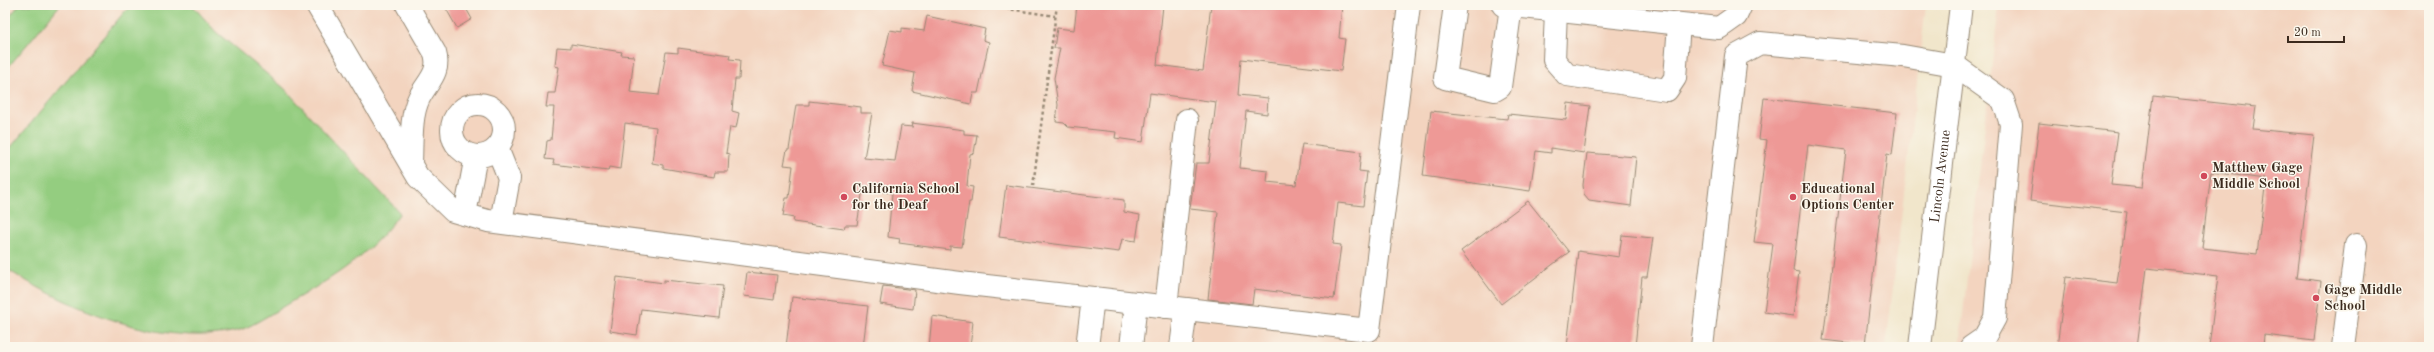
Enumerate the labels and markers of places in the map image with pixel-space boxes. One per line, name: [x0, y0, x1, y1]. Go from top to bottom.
place label: Matthew Gage Middle School: [2212, 161, 2303, 191]
marker: Matthew Gage Middle School: [2199, 171, 2209, 181]
place label: California School for the Deaf: [852, 182, 959, 212]
place label: Educational Options Center: [1801, 182, 1894, 212]
marker: California School for the Deaf: [839, 192, 849, 202]
marker: Educational Options Center: [1788, 192, 1798, 202]
place label: Gage Middle School: [2324, 283, 2402, 313]
marker: Gage Middle School: [2311, 293, 2321, 303]

